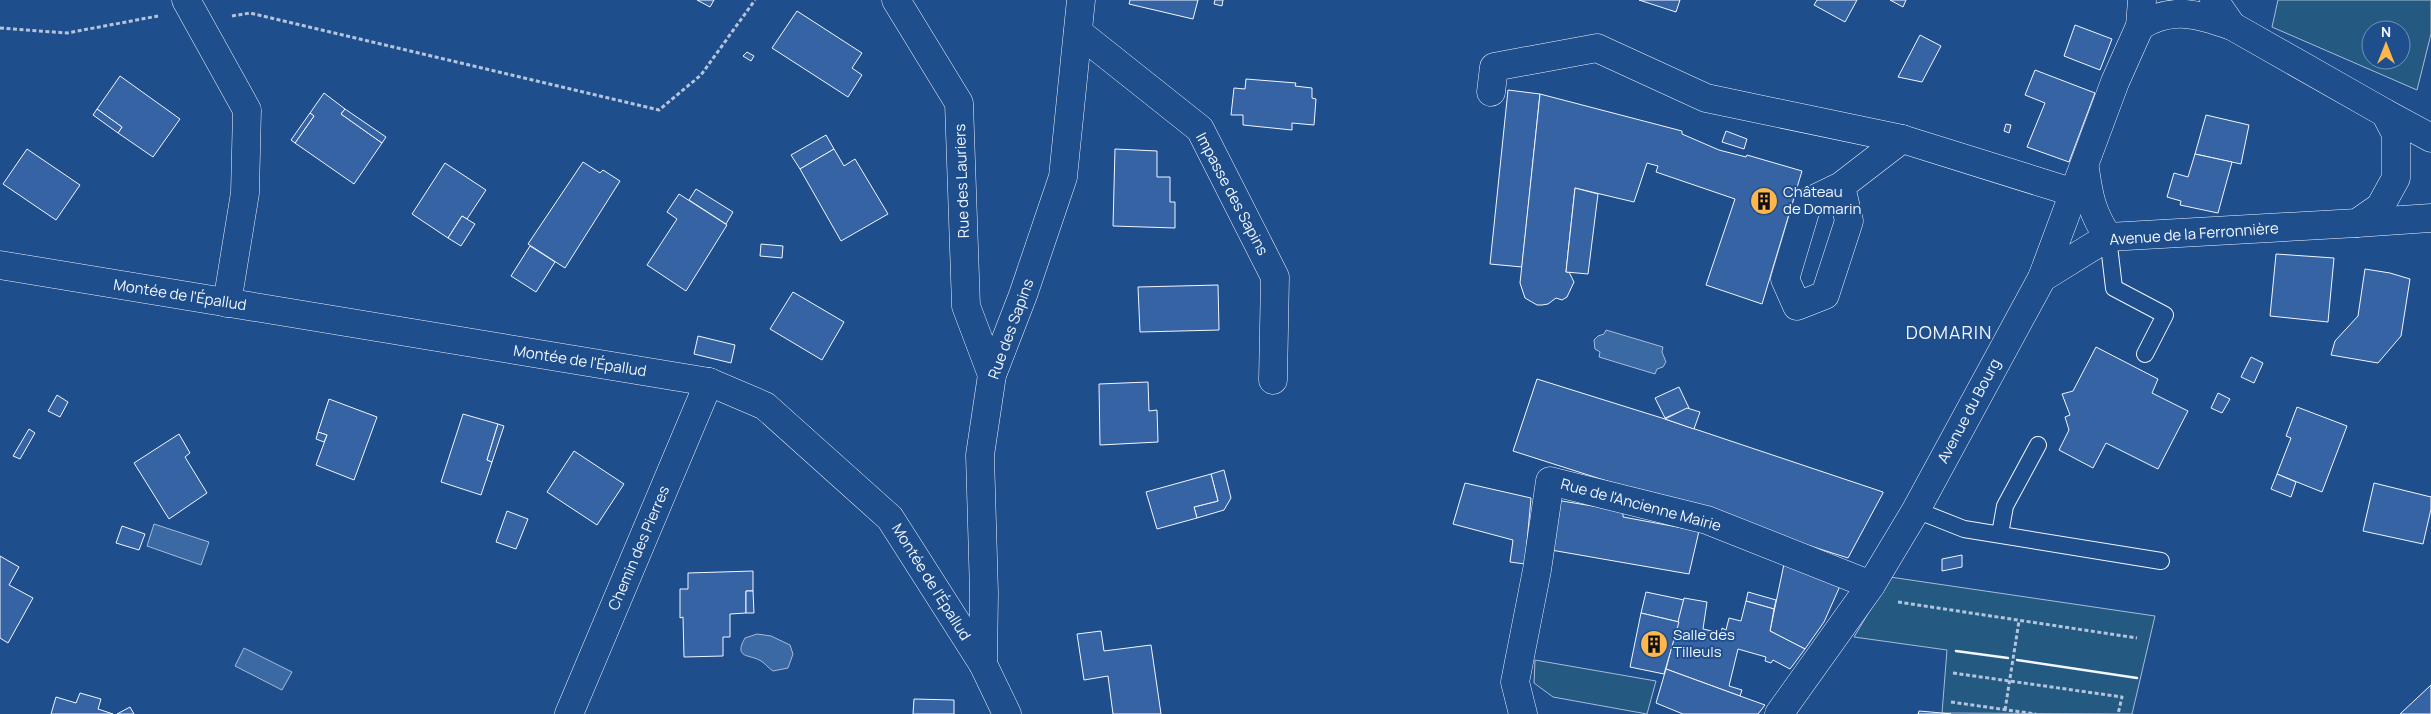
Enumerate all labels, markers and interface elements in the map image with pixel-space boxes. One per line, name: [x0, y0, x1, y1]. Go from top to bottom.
north arrow: [2361, 20, 2411, 70]
text: N: [2381, 22, 2391, 41]
street label: Rue des Lauriers: [949, 123, 974, 238]
street label: Impasse des Sapins: [1191, 129, 1274, 259]
place label: Château de Domarin: [1783, 181, 1862, 219]
building icon: Château de Domarin: [1749, 186, 1779, 216]
street label: Avenue de la Ferronnière: [2109, 217, 2280, 250]
street label: Montée de l'Épallud: [112, 274, 248, 315]
street label: Rue des Sapins: [983, 276, 1038, 382]
district label: DOMARIN: [1906, 320, 1992, 344]
street label: Montée de l'Épallud: [512, 340, 648, 381]
street label: Avenue du Bourg: [1932, 355, 2005, 467]
street label: Rue de l'Ancienne Mairie: [1559, 473, 1724, 536]
street label: Chemin des Pierres: [603, 482, 674, 613]
street label: Montée de l'Épallud: [887, 519, 976, 644]
place label: Salle des Tilleuls: [1673, 624, 1735, 662]
building icon: Salle des Tilleuls: [1639, 629, 1669, 659]

